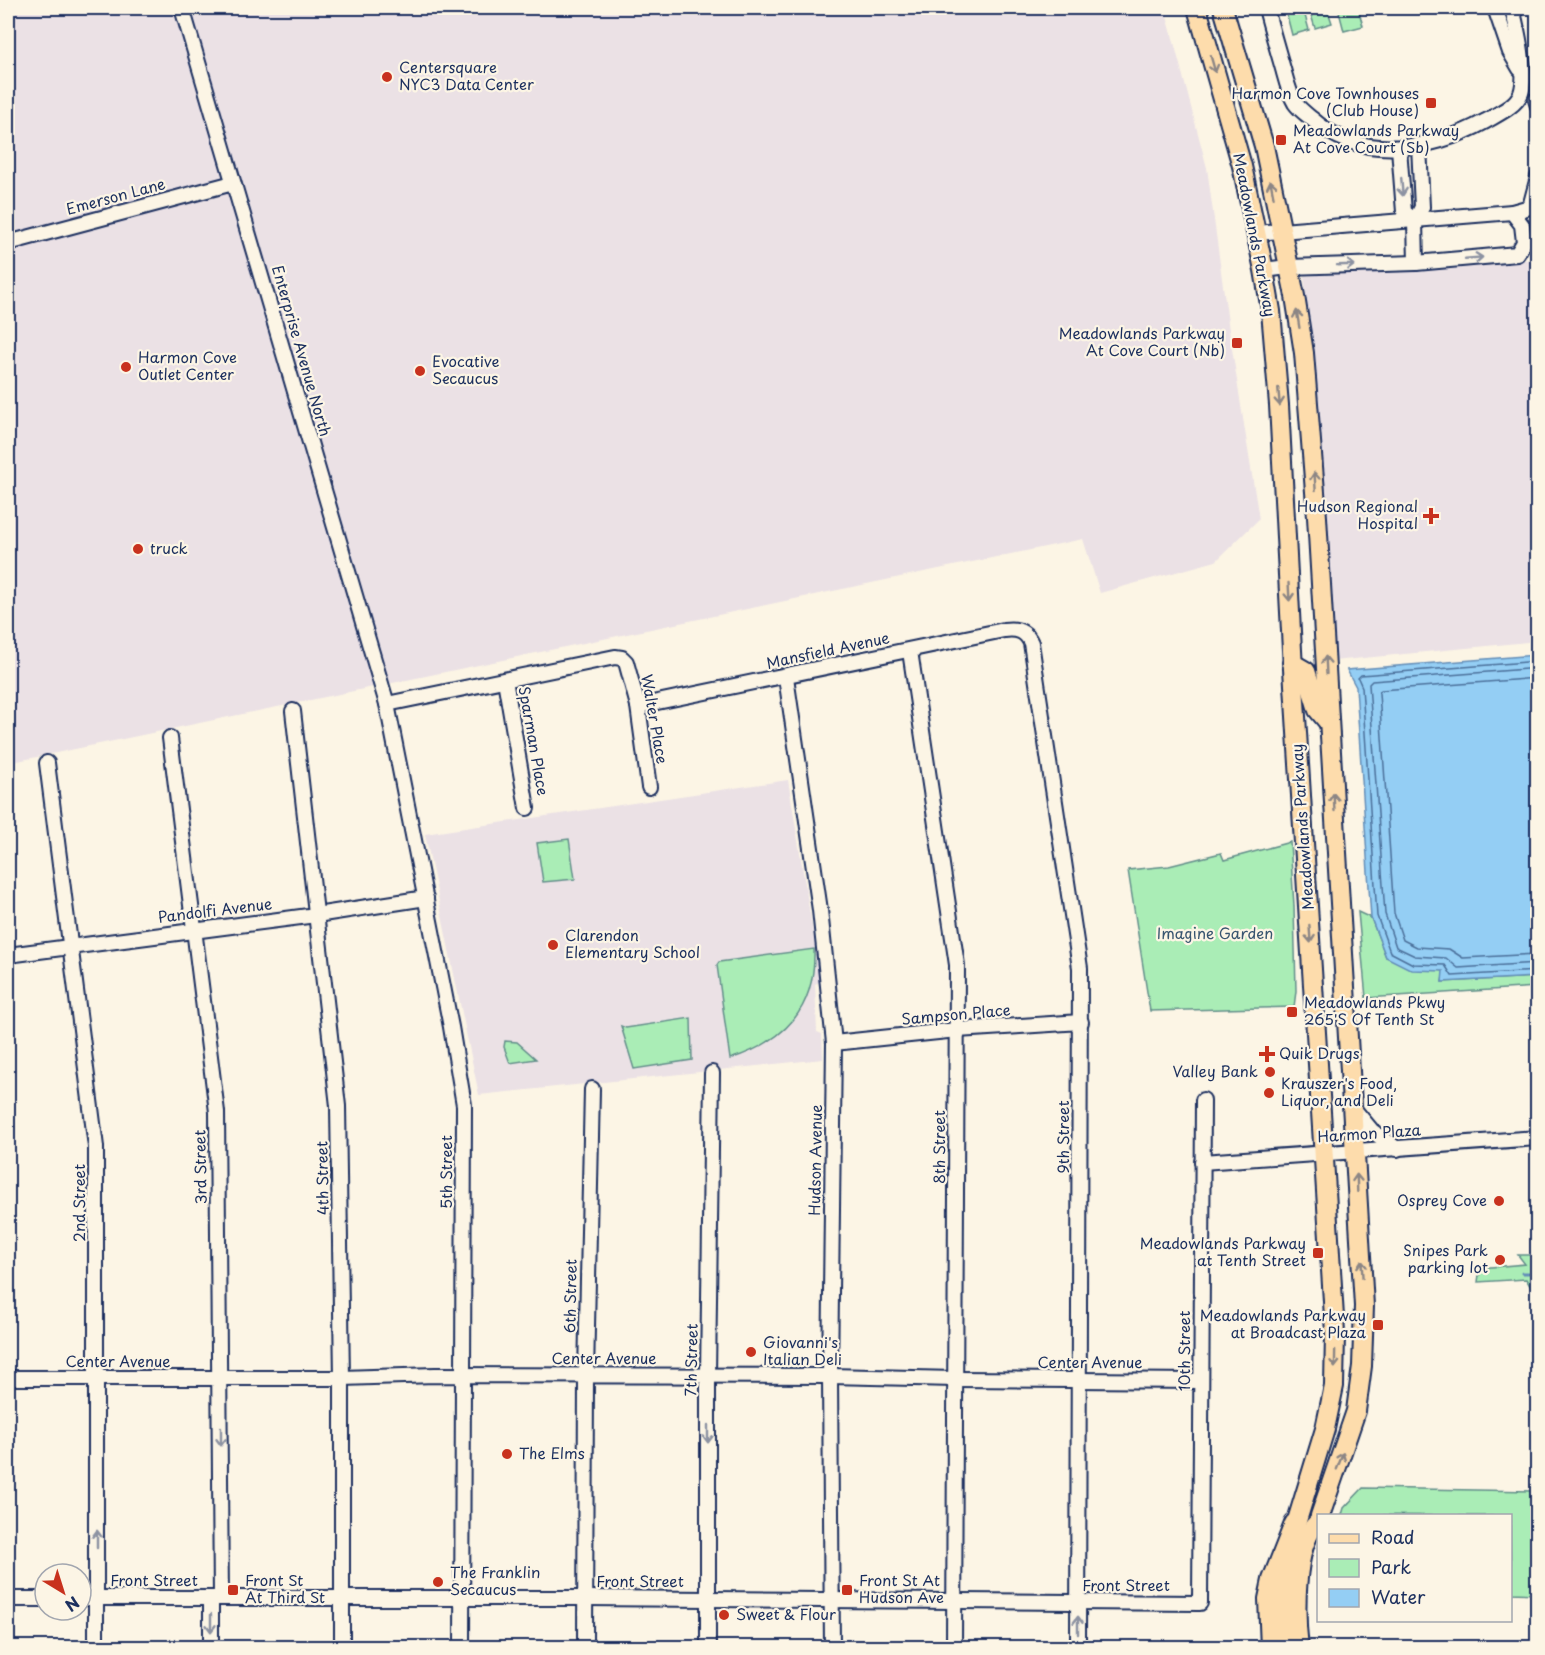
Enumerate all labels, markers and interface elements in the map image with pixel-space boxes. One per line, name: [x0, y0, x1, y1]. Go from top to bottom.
one-way arrow: [1208, 54, 1219, 73]
place label: Centersquare NYC3 Data Center: [399, 55, 534, 95]
marker: Centersquare NYC3 Data Center: [380, 70, 394, 84]
place label: Harmon Cove Townhouses (Club House): [1231, 81, 1419, 121]
marker: Harmon Cove Townhouses (Club House): [1424, 96, 1438, 110]
place label: Meadowlands Parkway At Cove Court (Sb): [1293, 118, 1459, 158]
marker: Meadowlands Parkway At Cove Court (Sb): [1274, 133, 1288, 147]
street label: Meadowlands Parkway: [1228, 151, 1283, 319]
street label: Emerson Lane: [63, 171, 168, 220]
one-way arrow: [1397, 176, 1408, 196]
one-way arrow: [1266, 179, 1277, 199]
one-way arrow: [1464, 252, 1484, 263]
one-way arrow: [1336, 260, 1356, 271]
street label: Enterprise Avenue North: [267, 262, 338, 439]
one-way arrow: [1293, 310, 1304, 330]
place label: Meadowlands Parkway At Cove Court (Nb): [1059, 321, 1225, 361]
marker: Meadowlands Parkway At Cove Court (Nb): [1230, 336, 1244, 350]
place label: Harmon Cove Outlet Center: [138, 345, 237, 385]
place label: Evocative Secaucus: [432, 349, 499, 389]
marker: Harmon Cove Outlet Center: [119, 360, 133, 374]
marker: Evocative Secaucus: [413, 364, 427, 378]
one-way arrow: [1274, 387, 1285, 406]
one-way arrow: [1309, 471, 1320, 491]
place label: Hudson Regional Hospital: [1297, 494, 1418, 534]
marker: Hudson Regional Hospital: [1422, 507, 1440, 525]
place label: truck: [150, 536, 188, 559]
marker: truck: [131, 542, 145, 556]
one-way arrow: [1283, 581, 1294, 601]
street label: Mansfield Avenue: [764, 625, 891, 674]
one-way arrow: [1320, 656, 1331, 676]
street label: Walter Place: [636, 672, 675, 765]
street label: Sparman Place: [514, 684, 555, 797]
street label: Meadowlands Parkway: [1284, 743, 1319, 911]
one-way arrow: [1328, 792, 1339, 812]
street label: Pandolfi Avenue: [156, 891, 273, 928]
park label: Imagine Garden: [1157, 921, 1273, 944]
place label: Clarendon Elementary School: [565, 923, 700, 963]
one-way arrow: [1305, 924, 1316, 944]
marker: Clarendon Elementary School: [546, 938, 560, 952]
place label: Meadowlands Pkwy 265'S Of Tenth St: [1304, 990, 1445, 1030]
street label: Sampson Place: [900, 997, 1011, 1030]
marker: Meadowlands Pkwy 265'S Of Tenth St: [1285, 1005, 1299, 1019]
place label: Quik Drugs: [1279, 1041, 1360, 1064]
marker: Quik Drugs: [1260, 1047, 1274, 1061]
place label: Valley Bank: [1173, 1059, 1258, 1082]
marker: Valley Bank: [1263, 1065, 1277, 1079]
place label: Krauszer's Food, Liquor, and Deli: [1281, 1071, 1397, 1111]
marker: Krauszer's Food, Liquor, and Deli: [1262, 1086, 1276, 1100]
street label: 9th Street: [1051, 1100, 1074, 1174]
street label: Hudson Avenue: [802, 1104, 827, 1216]
street label: 8th Street: [927, 1110, 950, 1184]
street label: Harmon Plaza: [1316, 1117, 1422, 1148]
street label: 3rd Street: [187, 1130, 212, 1205]
street label: 5th Street: [434, 1135, 457, 1209]
street label: 4th Street: [309, 1141, 334, 1215]
street label: 2nd Street: [67, 1164, 90, 1242]
one-way arrow: [1351, 1173, 1362, 1193]
place label: Osprey Cove: [1397, 1188, 1487, 1211]
marker: Osprey Cove: [1492, 1194, 1506, 1208]
place label: Meadowlands Parkway at Tenth Street: [1140, 1231, 1306, 1271]
place label: Snipes Park parking lot: [1403, 1238, 1488, 1278]
marker: Meadowlands Parkway at Tenth Street: [1311, 1246, 1325, 1260]
marker: Snipes Park parking lot: [1493, 1253, 1507, 1267]
street label: 6th Street: [557, 1259, 582, 1333]
one-way arrow: [1356, 1259, 1367, 1279]
place label: Meadowlands Parkway at Broadcast Plaza: [1200, 1303, 1367, 1343]
street label: 10th Street: [1172, 1311, 1195, 1391]
marker: Meadowlands Parkway at Broadcast Plaza: [1371, 1318, 1385, 1332]
street label: 7th Street: [678, 1323, 703, 1397]
place label: Giovanni's Italian Deli: [763, 1330, 842, 1370]
marker: Giovanni's Italian Deli: [744, 1345, 758, 1359]
street label: Center Avenue: [552, 1346, 656, 1369]
one-way arrow: [1329, 1348, 1341, 1368]
street label: Center Avenue: [66, 1349, 170, 1372]
street label: Center Avenue: [1038, 1350, 1142, 1373]
one-way arrow: [702, 1424, 714, 1444]
one-way arrow: [215, 1426, 226, 1446]
place label: The Elms: [519, 1441, 585, 1464]
marker: The Elms: [500, 1447, 514, 1461]
one-way arrow: [1335, 1452, 1346, 1470]
legend: [1317, 1514, 1512, 1622]
text: Road: [1371, 1523, 1415, 1550]
one-way arrow: [91, 1530, 103, 1550]
text: Park: [1371, 1553, 1411, 1580]
place label: The Franklin Secaucus: [450, 1560, 540, 1600]
north arrow: [33, 1562, 93, 1622]
street label: Front Street: [110, 1568, 198, 1591]
place label: Front St At Third St: [245, 1568, 325, 1608]
place label: Front St At Hudson Ave: [859, 1568, 944, 1608]
street label: Front Street: [596, 1569, 684, 1592]
street label: Front Street: [1082, 1573, 1170, 1596]
marker: The Franklin Secaucus: [431, 1575, 445, 1589]
marker: Front St At Third St: [226, 1583, 240, 1597]
marker: Front St At Hudson Ave: [840, 1583, 854, 1597]
text: Water: [1371, 1583, 1426, 1610]
text: N: [60, 1591, 85, 1618]
place label: Sweet & Flour: [736, 1602, 836, 1625]
marker: Sweet & Flour: [717, 1608, 731, 1622]
one-way arrow: [205, 1612, 217, 1632]
one-way arrow: [1072, 1615, 1084, 1635]

